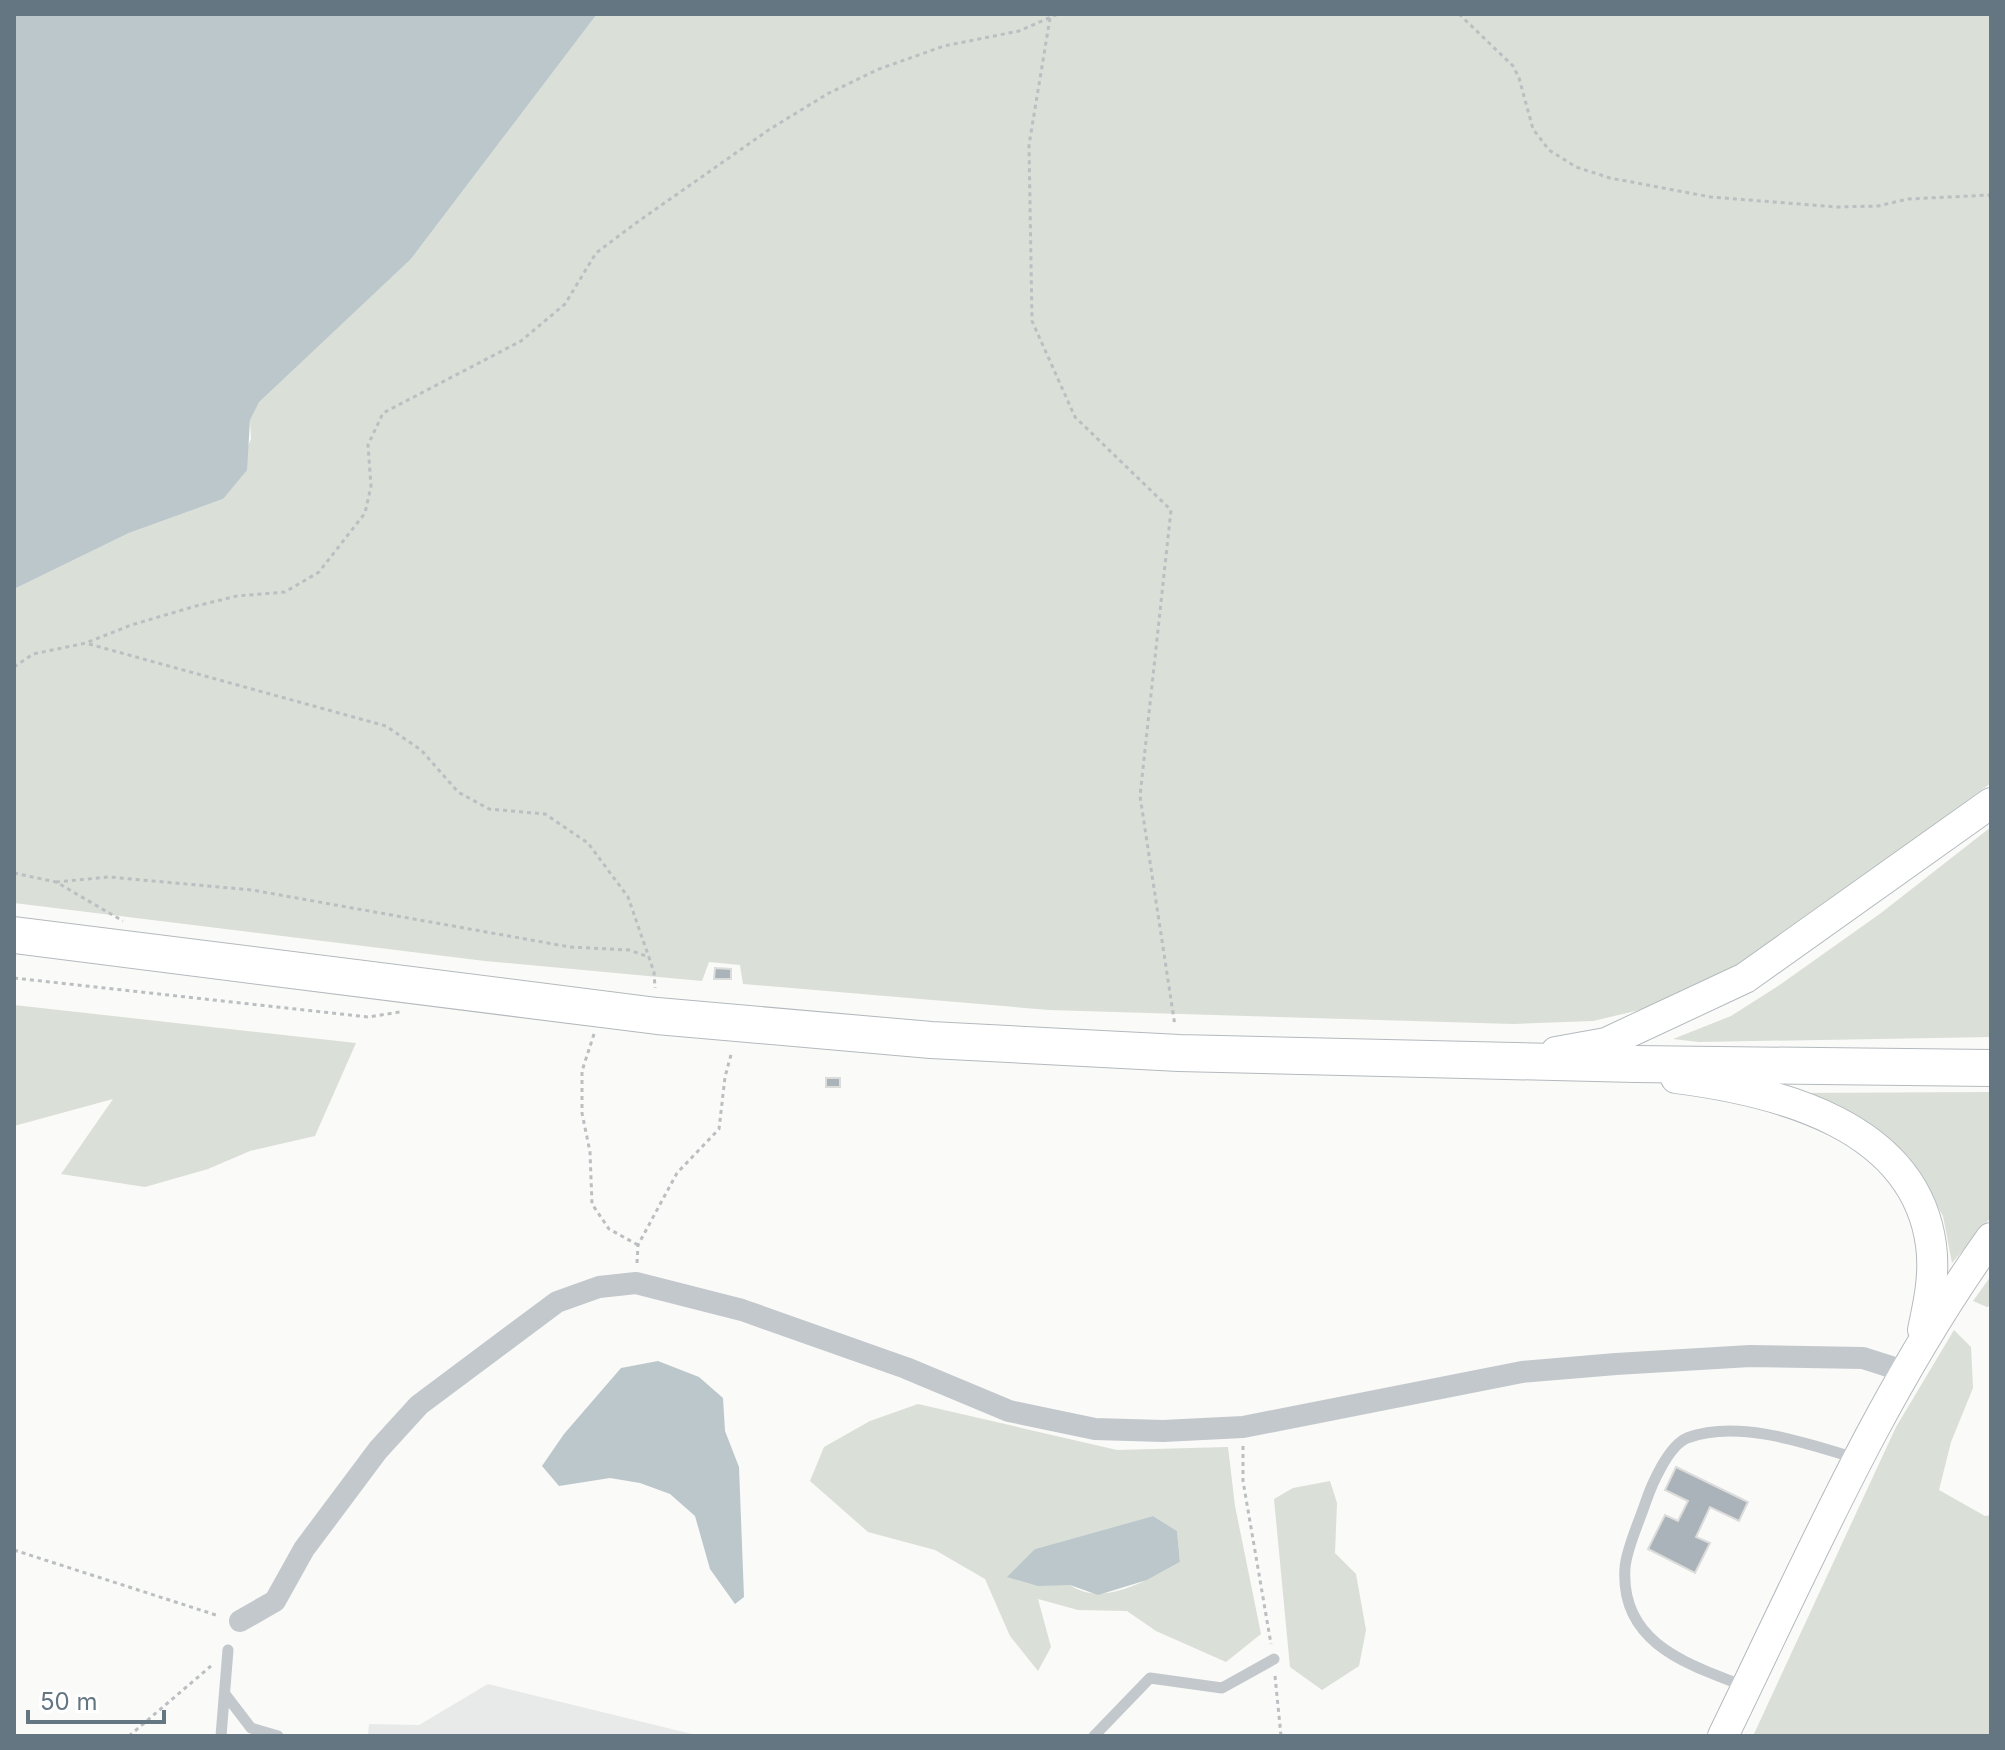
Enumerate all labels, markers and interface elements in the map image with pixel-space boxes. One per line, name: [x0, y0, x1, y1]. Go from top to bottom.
scale bar: [28, 1674, 164, 1724]
text: 50 m: [40, 1687, 98, 1716]

